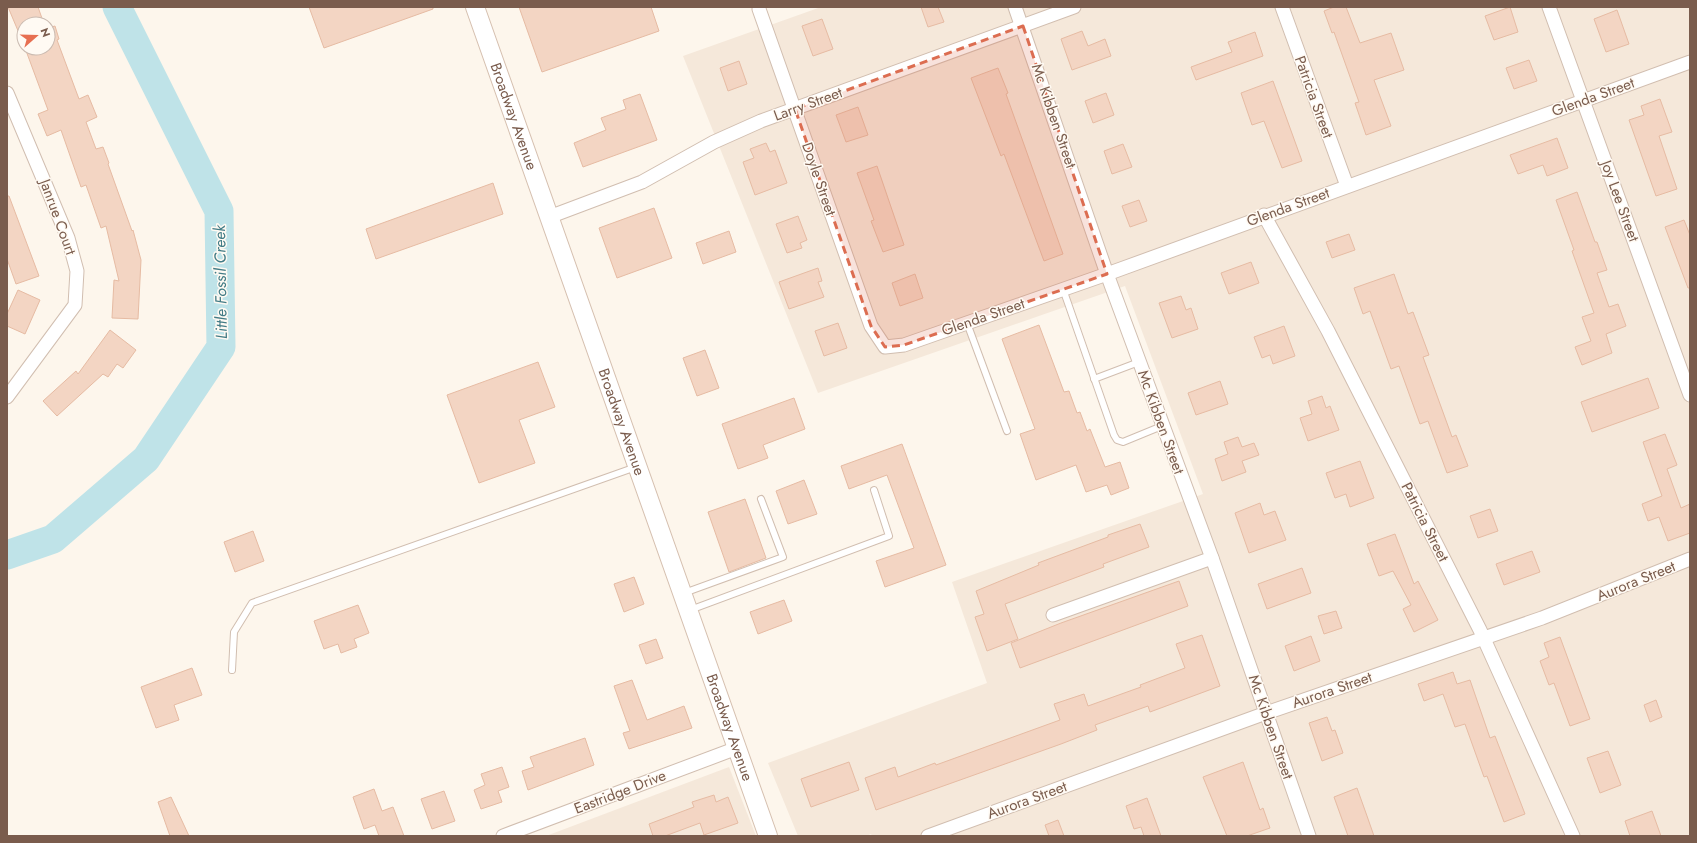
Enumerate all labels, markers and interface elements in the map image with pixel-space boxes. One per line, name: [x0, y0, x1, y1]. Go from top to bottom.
north arrow: [16, 16, 56, 56]
text: N: [36, 26, 54, 39]
street label: Patricia Street: [1289, 53, 1339, 142]
street label: Broadway Avenue: [485, 60, 543, 173]
street label: Mc Kibben Street: [1026, 61, 1082, 172]
street label: Glenda Street: [1548, 72, 1638, 122]
street label: Larry Street: [771, 81, 846, 127]
street label: Doyle Street: [796, 139, 842, 219]
street label: Joy Lee Street: [1594, 155, 1645, 245]
street label: Janrue Court: [33, 174, 82, 258]
street label: Glenda Street: [1243, 182, 1333, 232]
water label: Little Fossil Creek: [208, 224, 233, 339]
street label: Glenda Street: [938, 292, 1028, 342]
street label: Broadway Avenue: [593, 365, 651, 479]
street label: Mc Kibben Street: [1132, 367, 1190, 477]
street label: Patricia Street: [1396, 479, 1455, 566]
street label: Aurora Street: [1593, 555, 1679, 607]
street label: Aurora Street: [1289, 666, 1375, 714]
street label: Broadway Avenue: [700, 671, 759, 784]
street label: Mc Kibben Street: [1243, 672, 1299, 783]
street label: Eastridge Drive: [571, 764, 669, 820]
street label: Aurora Street: [984, 775, 1070, 825]

